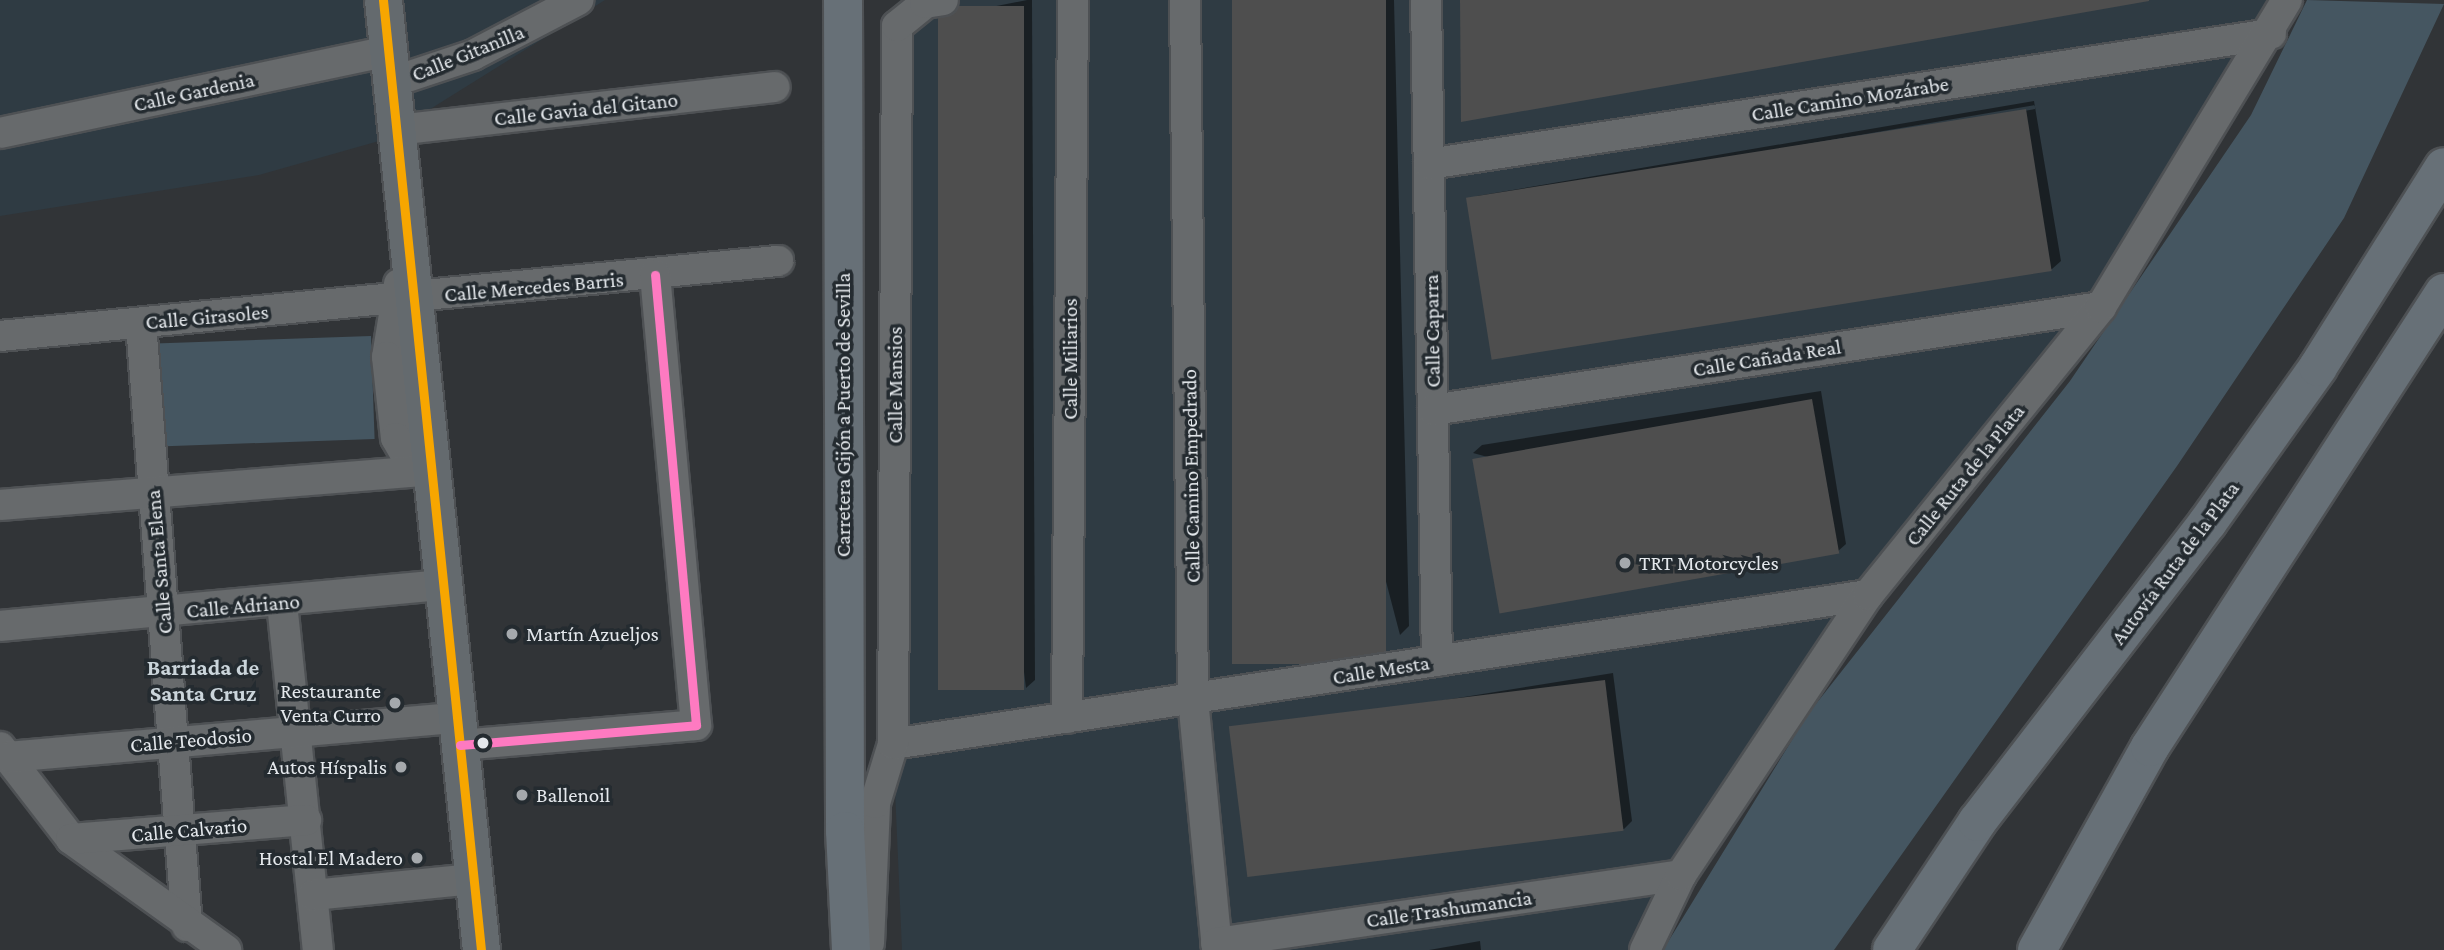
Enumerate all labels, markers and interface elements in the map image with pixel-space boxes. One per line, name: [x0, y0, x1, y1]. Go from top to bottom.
street label: Calle Gitanilla: [408, 19, 528, 87]
street label: Calle Gardenia: [131, 67, 257, 117]
street label: Calle Camino Mozárabe: [1750, 71, 1950, 127]
street label: Calle Gavia del Gitano: [493, 87, 679, 131]
street label: Calle Mercedes Barris: [443, 267, 625, 307]
street label: Carretera Gijón a Puerto de Sevilla: [830, 273, 856, 557]
street label: Calle Caparra: [1418, 274, 1446, 388]
street label: Calle Miliarios: [1057, 298, 1083, 420]
street label: Calle Girasoles: [144, 299, 270, 335]
street label: Calle Mansios: [882, 326, 908, 444]
street label: Calle Cañada Real: [1691, 334, 1843, 382]
street label: Calle Camino Empedrado: [1177, 369, 1205, 583]
street label: Calle Ruta de la Plata: [1900, 399, 2030, 551]
street label: Autovía Ruta de la Plata: [2105, 476, 2245, 650]
street label: Calle Santa Elena: [140, 489, 178, 635]
place label: TRT Motorcycles: [1639, 550, 1779, 576]
marker: TRT Motorcycles: [1617, 555, 1633, 571]
street label: Calle Adriano: [185, 588, 301, 624]
place label: Martín Azueljos: [526, 621, 659, 647]
marker: Martín Azueljos: [504, 626, 520, 642]
street label: Calle Mesta: [1331, 650, 1431, 690]
district label: Barriada de Santa Cruz: [147, 653, 259, 707]
place label: Restaurante Venta Curro: [280, 678, 381, 728]
marker: Restaurante Venta Curro: [387, 695, 403, 711]
street label: Calle Teodosio: [129, 722, 253, 758]
unlabelled marker: [476, 736, 490, 750]
place label: Autos Híspalis: [267, 754, 387, 780]
marker: Autos Híspalis: [393, 759, 409, 775]
place label: Ballenoil: [536, 782, 610, 808]
marker: Ballenoil: [514, 787, 530, 803]
street label: Calle Calvario: [130, 812, 248, 848]
place label: Hostal El Madero: [259, 845, 403, 871]
marker: Hostal El Madero: [409, 850, 425, 866]
street label: Calle Trashumancia: [1365, 885, 1533, 933]

